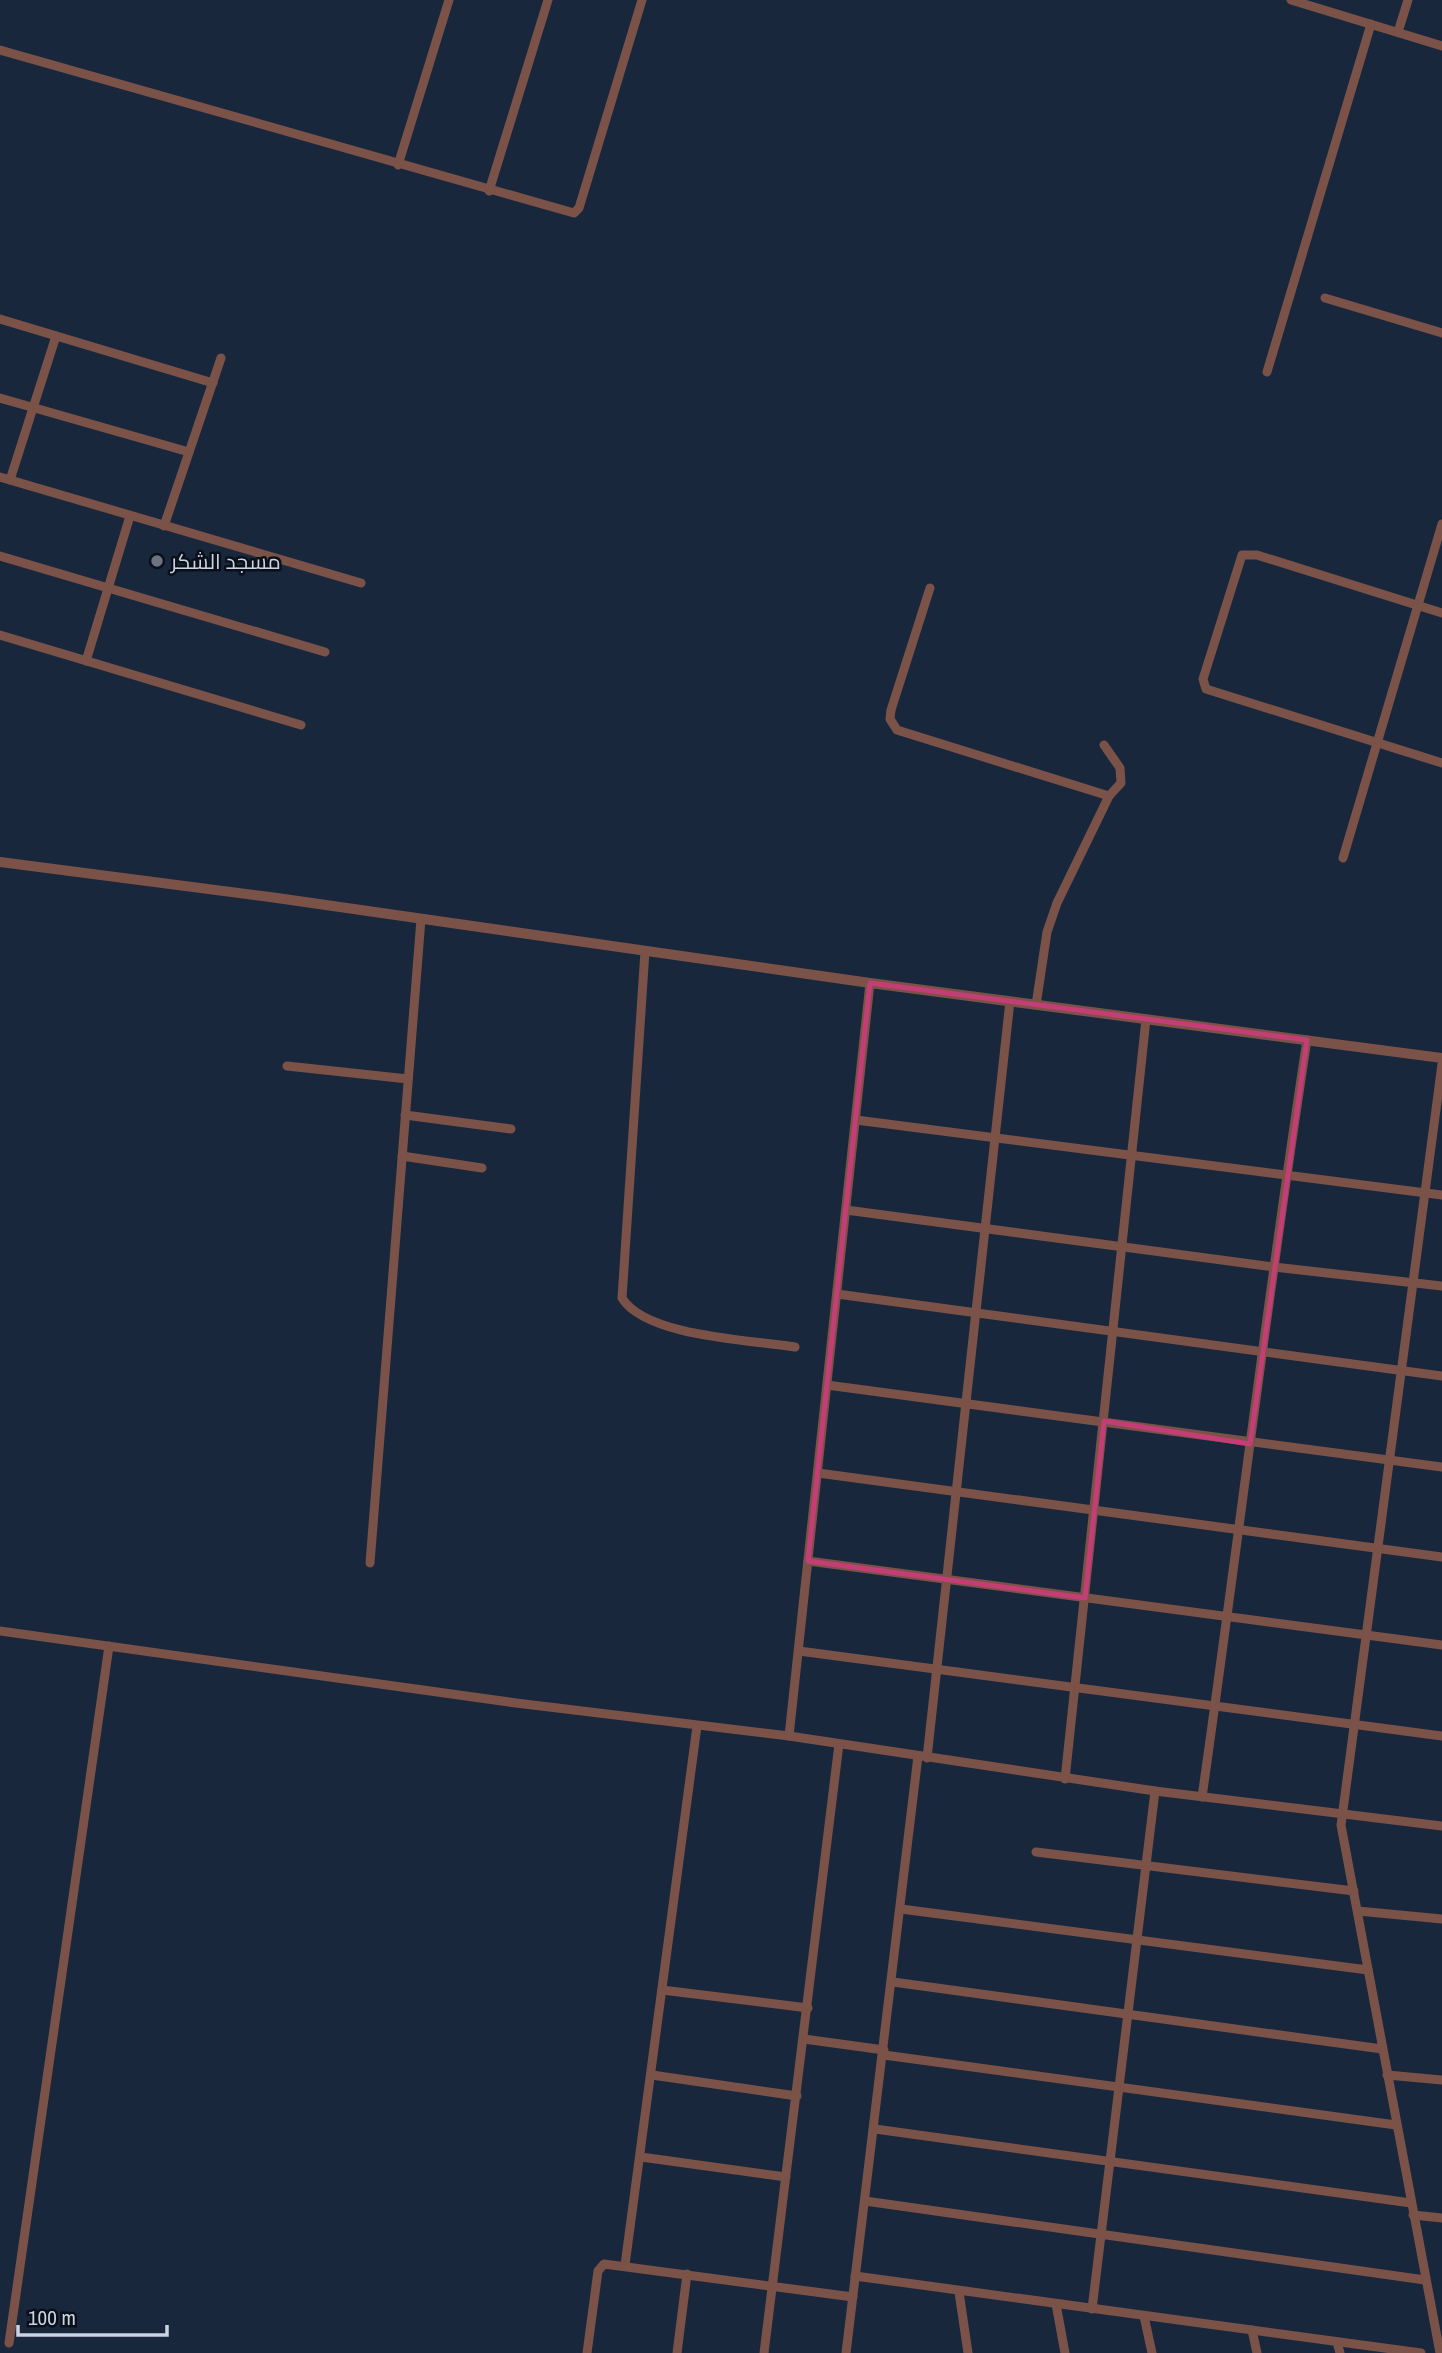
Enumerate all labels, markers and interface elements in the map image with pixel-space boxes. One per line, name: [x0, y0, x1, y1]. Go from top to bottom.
place label: مسجد الشكر: [170, 547, 281, 576]
marker: مسجد الشكر: [149, 553, 165, 569]
scale bar: [18, 2294, 166, 2338]
text: 100 m: [28, 2303, 76, 2332]

